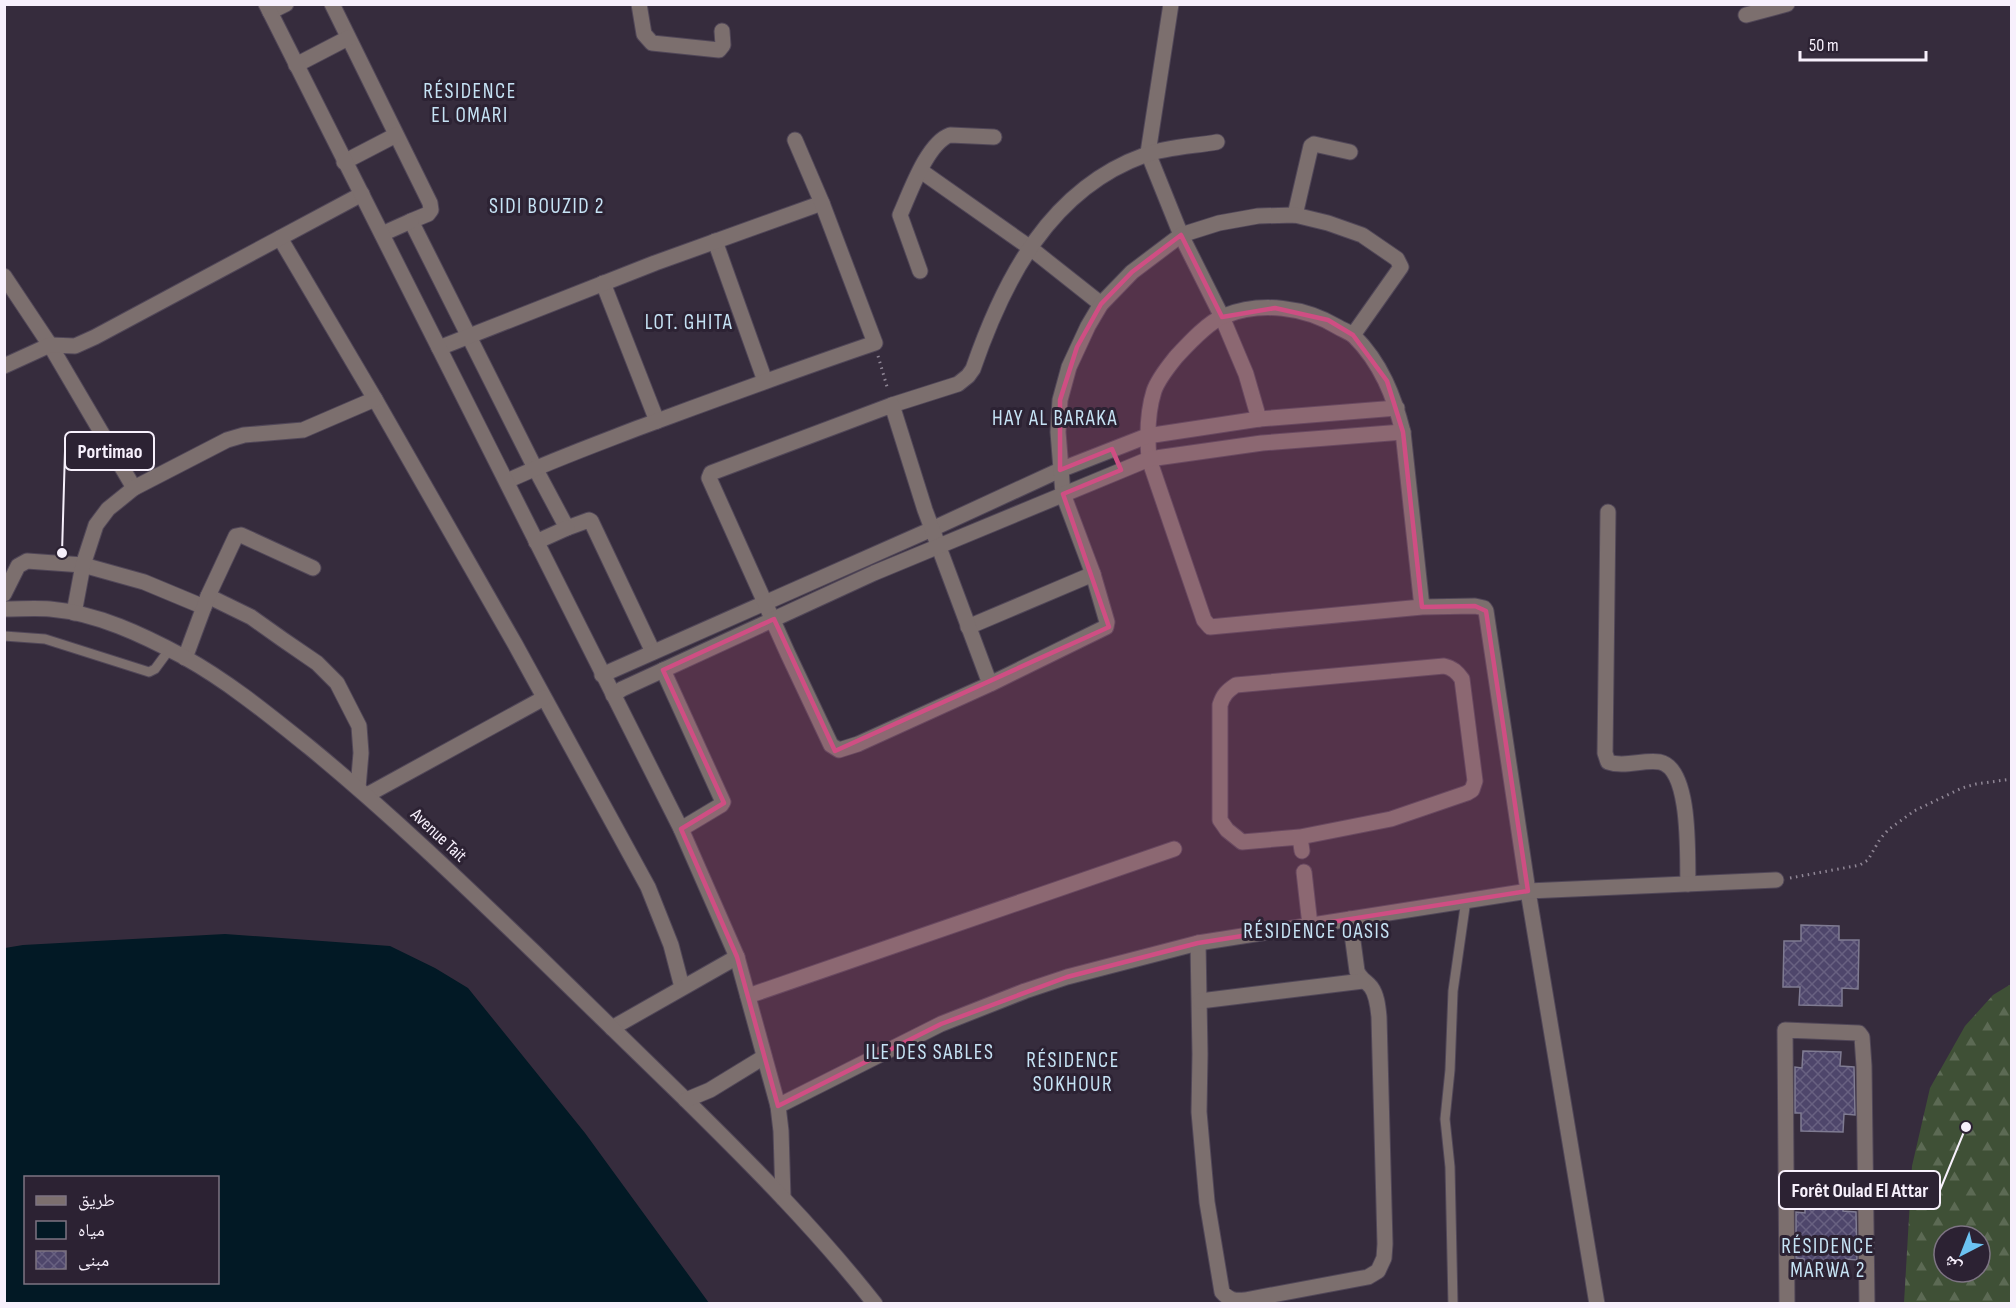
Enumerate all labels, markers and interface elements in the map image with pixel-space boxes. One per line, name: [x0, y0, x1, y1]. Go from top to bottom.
scale bar: [1800, 24, 1926, 62]
text: 50 m: [1809, 35, 1839, 56]
district label: RÉSIDENCE EL OMARI: [423, 79, 517, 128]
district label: SIDI BOUZID 2: [489, 194, 605, 219]
district label: LOT. GHITA: [645, 310, 733, 335]
district label: HAY AL BARAKA: [992, 406, 1118, 431]
callout: Portimao: [65, 432, 154, 470]
text: Portimao: [77, 440, 143, 464]
street label: Avenue Tait: [406, 804, 471, 867]
district label: RÉSIDENCE OASIS: [1243, 919, 1391, 944]
district label: ILE DES SABLES: [865, 1040, 995, 1065]
district label: RÉSIDENCE SOKHOUR: [1026, 1048, 1120, 1097]
callout: Forêt Oulad El Attar: [1779, 1171, 1940, 1209]
legend: [24, 1176, 219, 1284]
text: Forêt Oulad El Attar: [1792, 1179, 1928, 1203]
text: طريق: [78, 1190, 115, 1211]
text: مياه: [78, 1220, 105, 1241]
north arrow: [1932, 1224, 1992, 1284]
district label: RÉSIDENCE MARWA 2: [1781, 1234, 1875, 1283]
text: مبنى: [78, 1250, 109, 1271]
text: ش: [1940, 1251, 1966, 1277]

